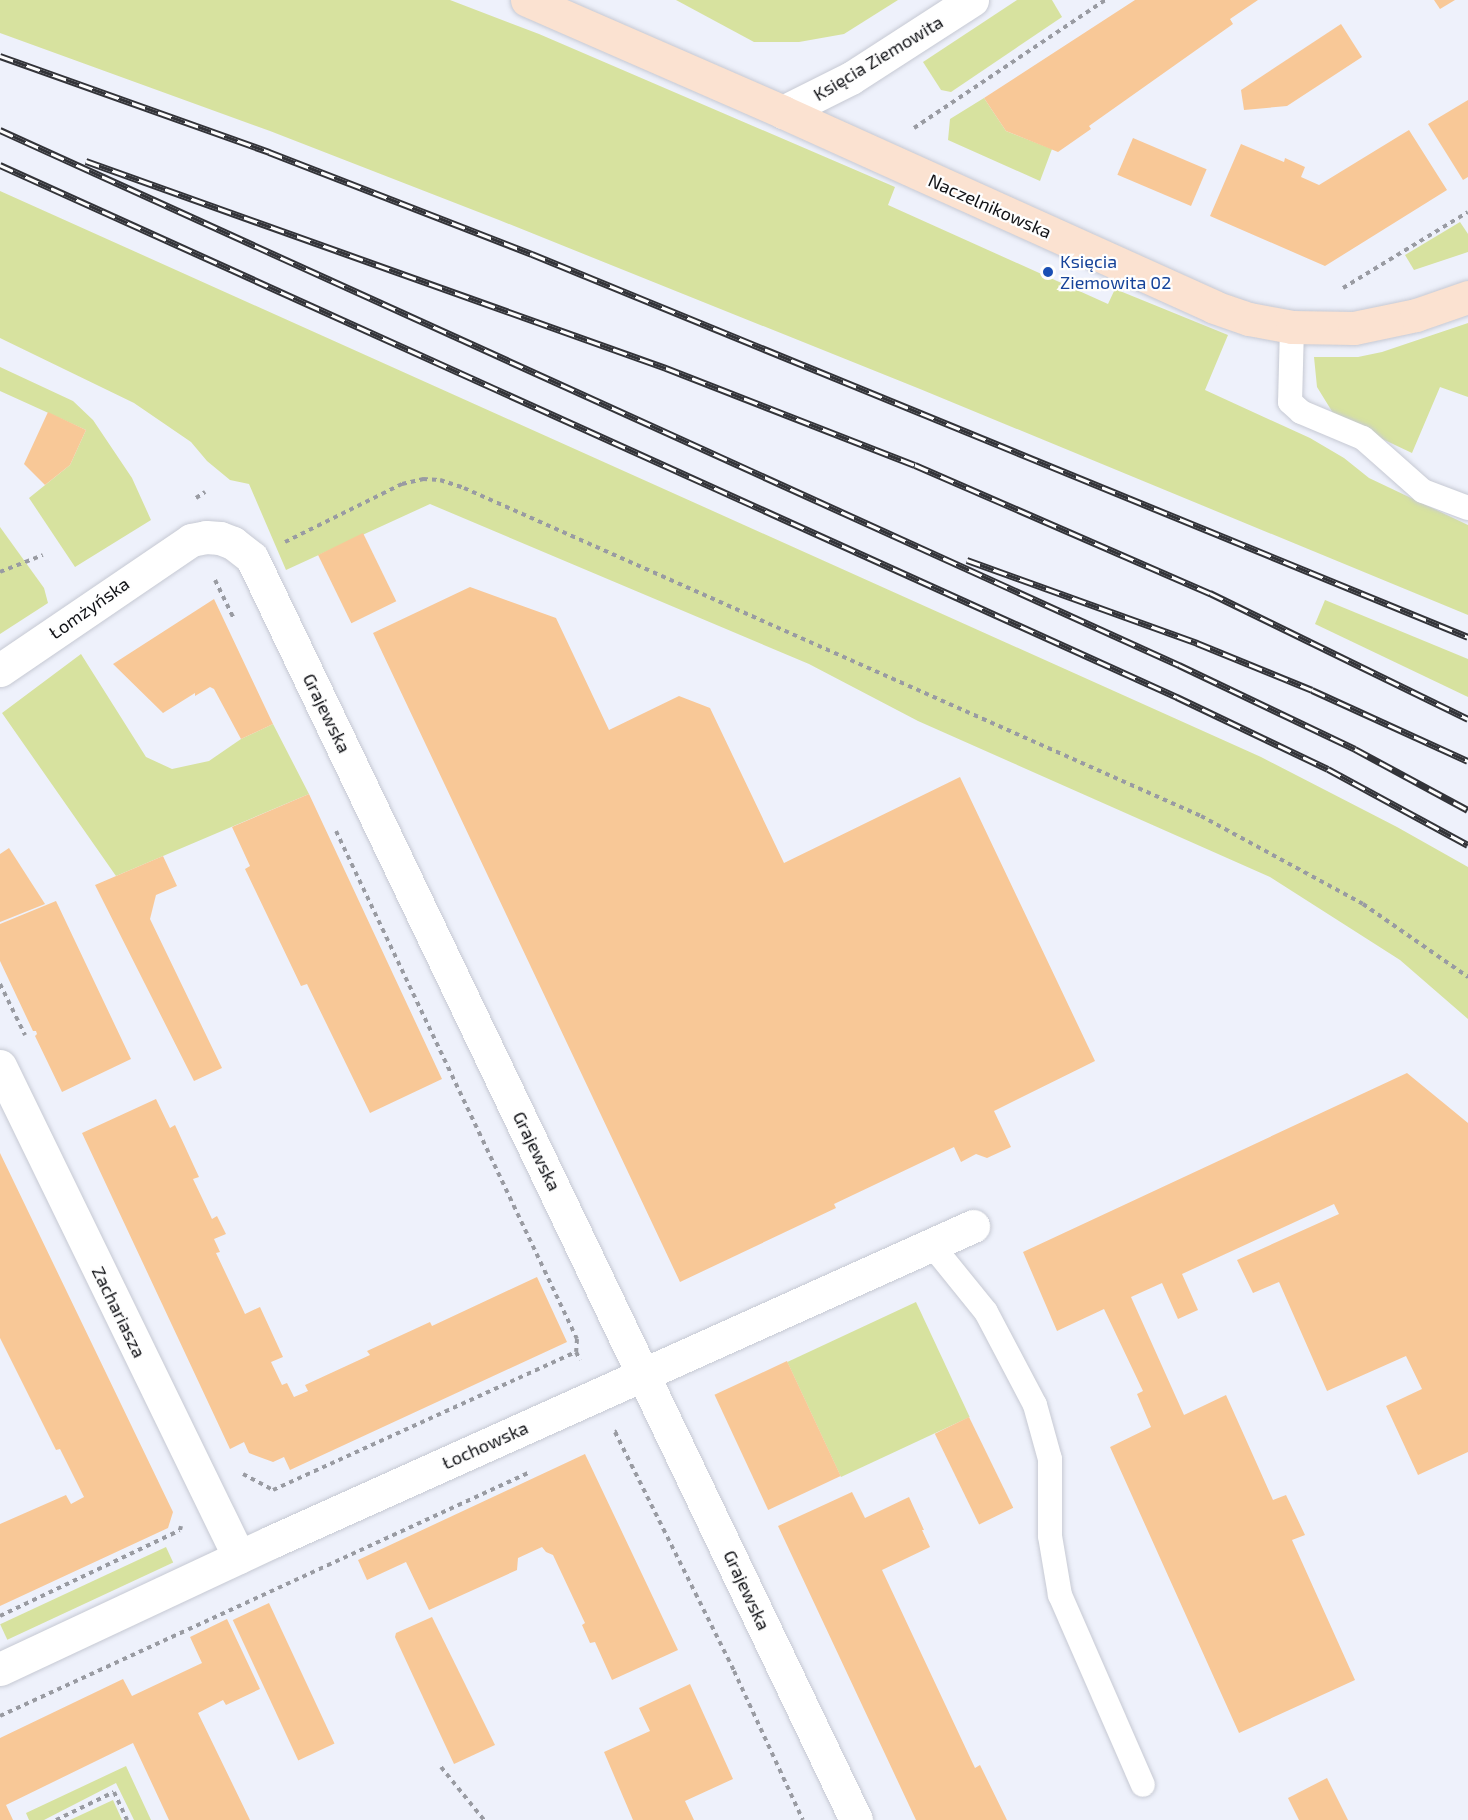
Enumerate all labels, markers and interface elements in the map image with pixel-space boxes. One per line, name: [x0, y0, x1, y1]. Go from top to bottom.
street label: Księcia Ziemowita: [809, 11, 947, 105]
street label: Naczelnikowska: [925, 169, 1055, 243]
place label: Księcia Ziemowita 02: [1060, 251, 1171, 294]
marker: Księcia Ziemowita 02: [1041, 265, 1055, 279]
street label: Łomżyńska: [45, 573, 133, 643]
street label: Grajewska: [299, 670, 355, 756]
street label: Grajewska: [509, 1108, 565, 1194]
street label: Zachariasza: [88, 1263, 150, 1361]
street label: Łochowska: [439, 1416, 531, 1474]
street label: Grajewska: [719, 1547, 775, 1633]

